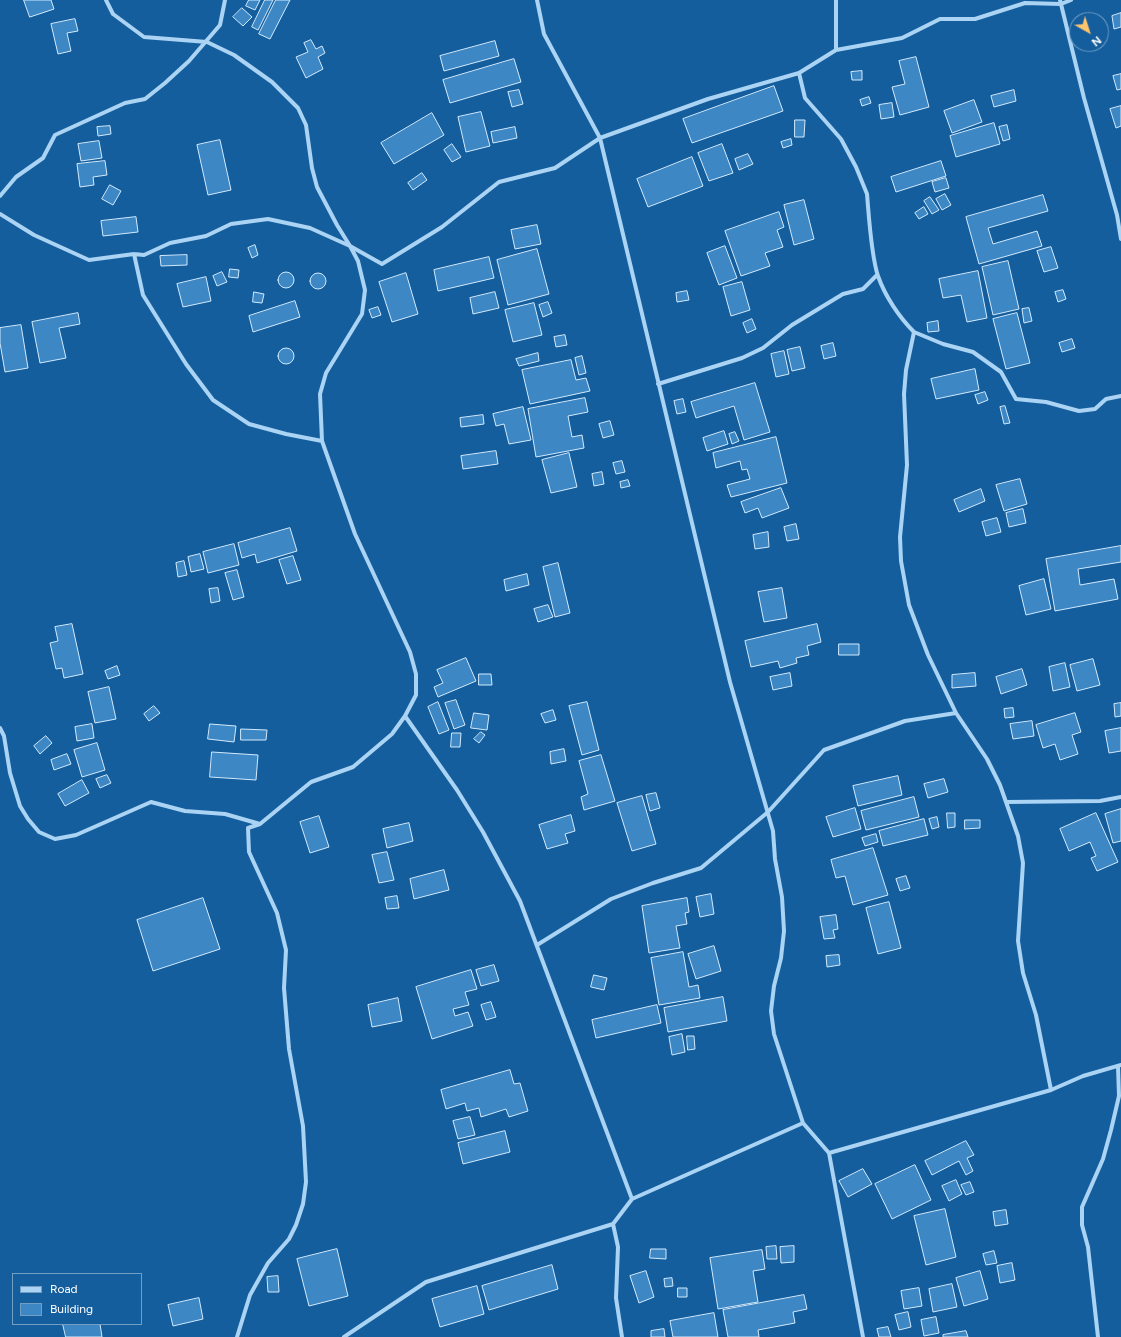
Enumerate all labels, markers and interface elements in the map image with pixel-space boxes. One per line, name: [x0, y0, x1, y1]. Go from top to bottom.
north arrow: [1069, 12, 1109, 52]
text: N: [1089, 33, 1104, 49]
legend: [12, 1273, 142, 1325]
text: Road: [50, 1282, 78, 1296]
text: Building: [50, 1302, 93, 1316]

